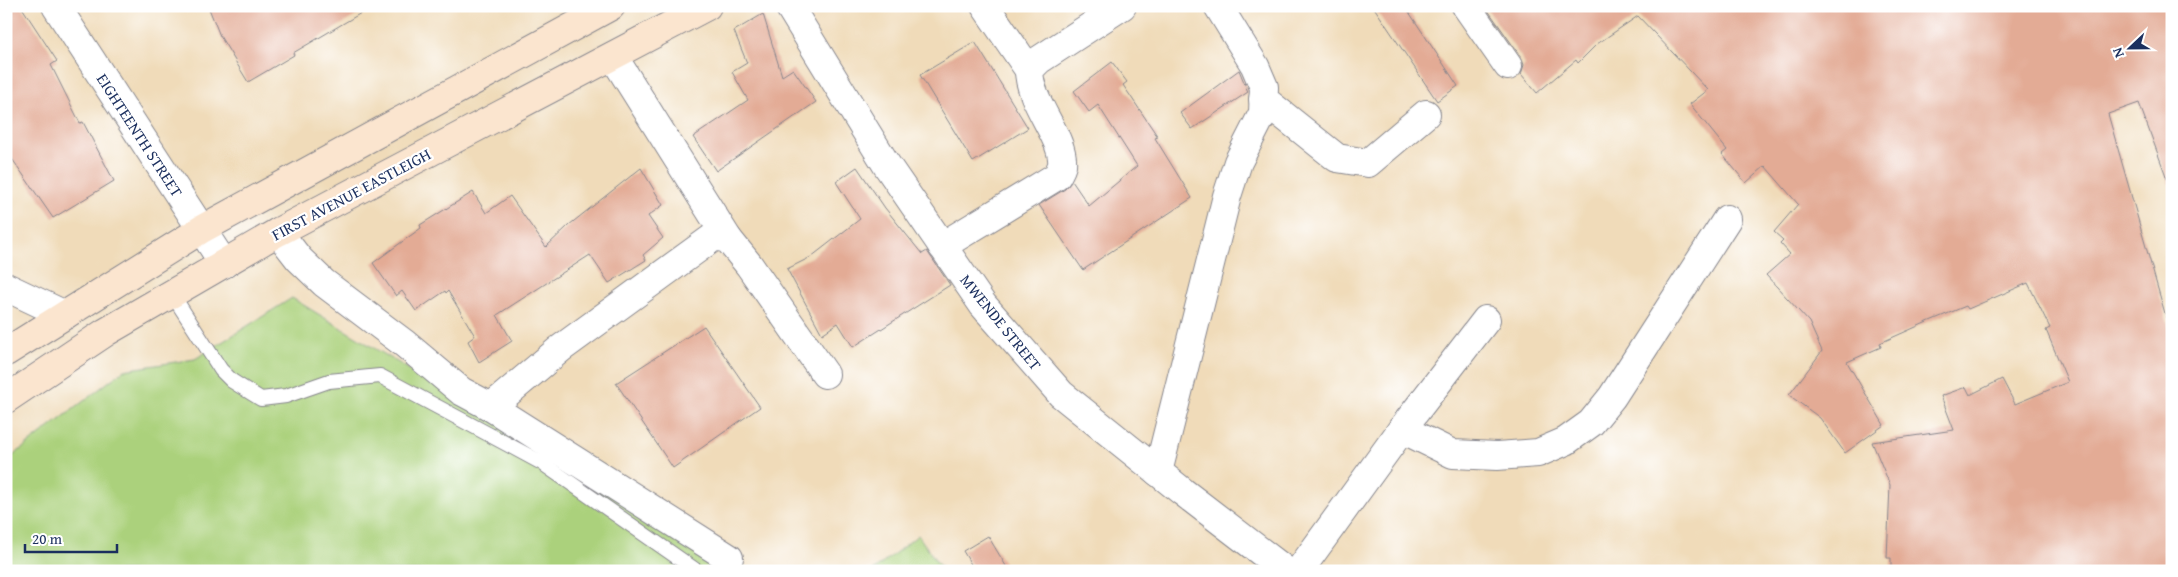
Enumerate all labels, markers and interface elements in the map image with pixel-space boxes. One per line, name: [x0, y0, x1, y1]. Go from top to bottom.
north arrow: [2106, 22, 2156, 72]
text: N: [2107, 44, 2129, 61]
street label: EIGHTEENTH STREET: [91, 69, 189, 202]
street label: FIRST AVENUE EASTLEIGH: [267, 142, 435, 246]
street label: MWENDE STREET: [955, 269, 1047, 375]
scale bar: [25, 522, 118, 554]
text: 20 m: [32, 528, 63, 549]

